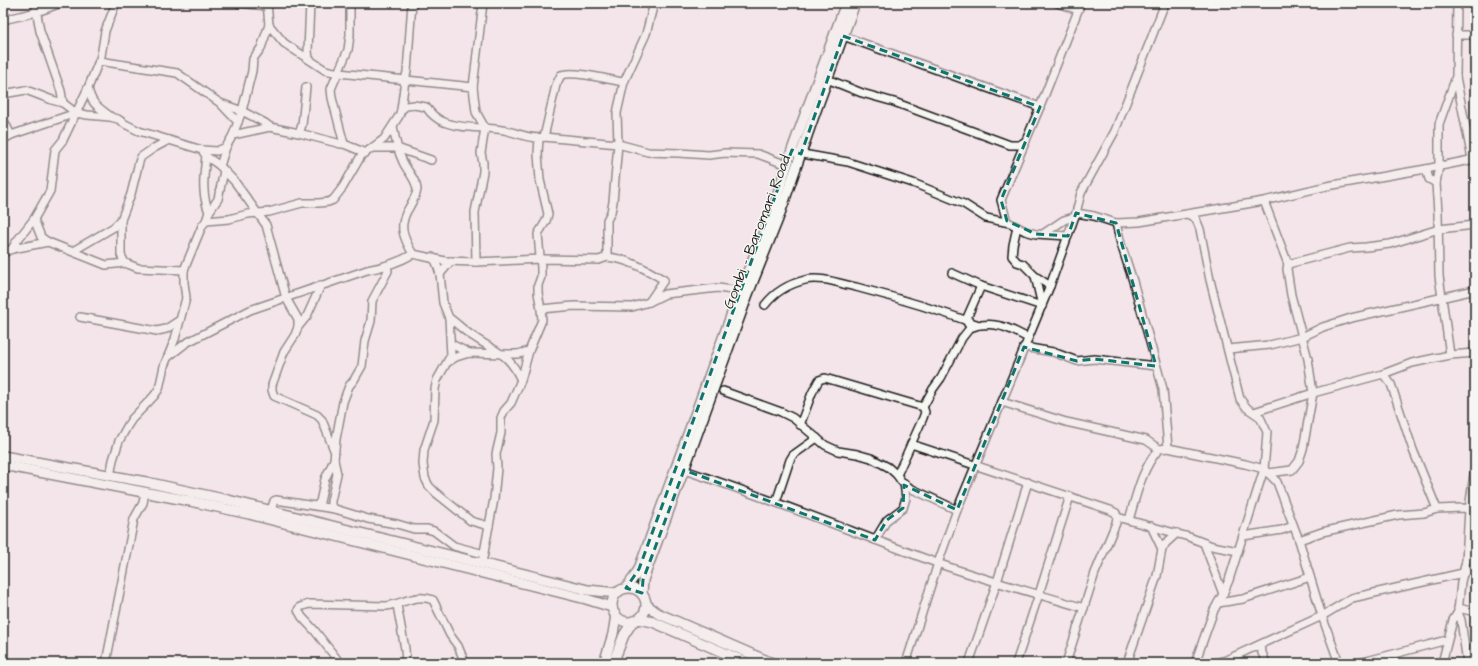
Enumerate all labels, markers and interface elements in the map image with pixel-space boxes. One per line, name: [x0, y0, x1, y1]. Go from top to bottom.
street label: Gombi - Baromari Road: [718, 152, 796, 312]

